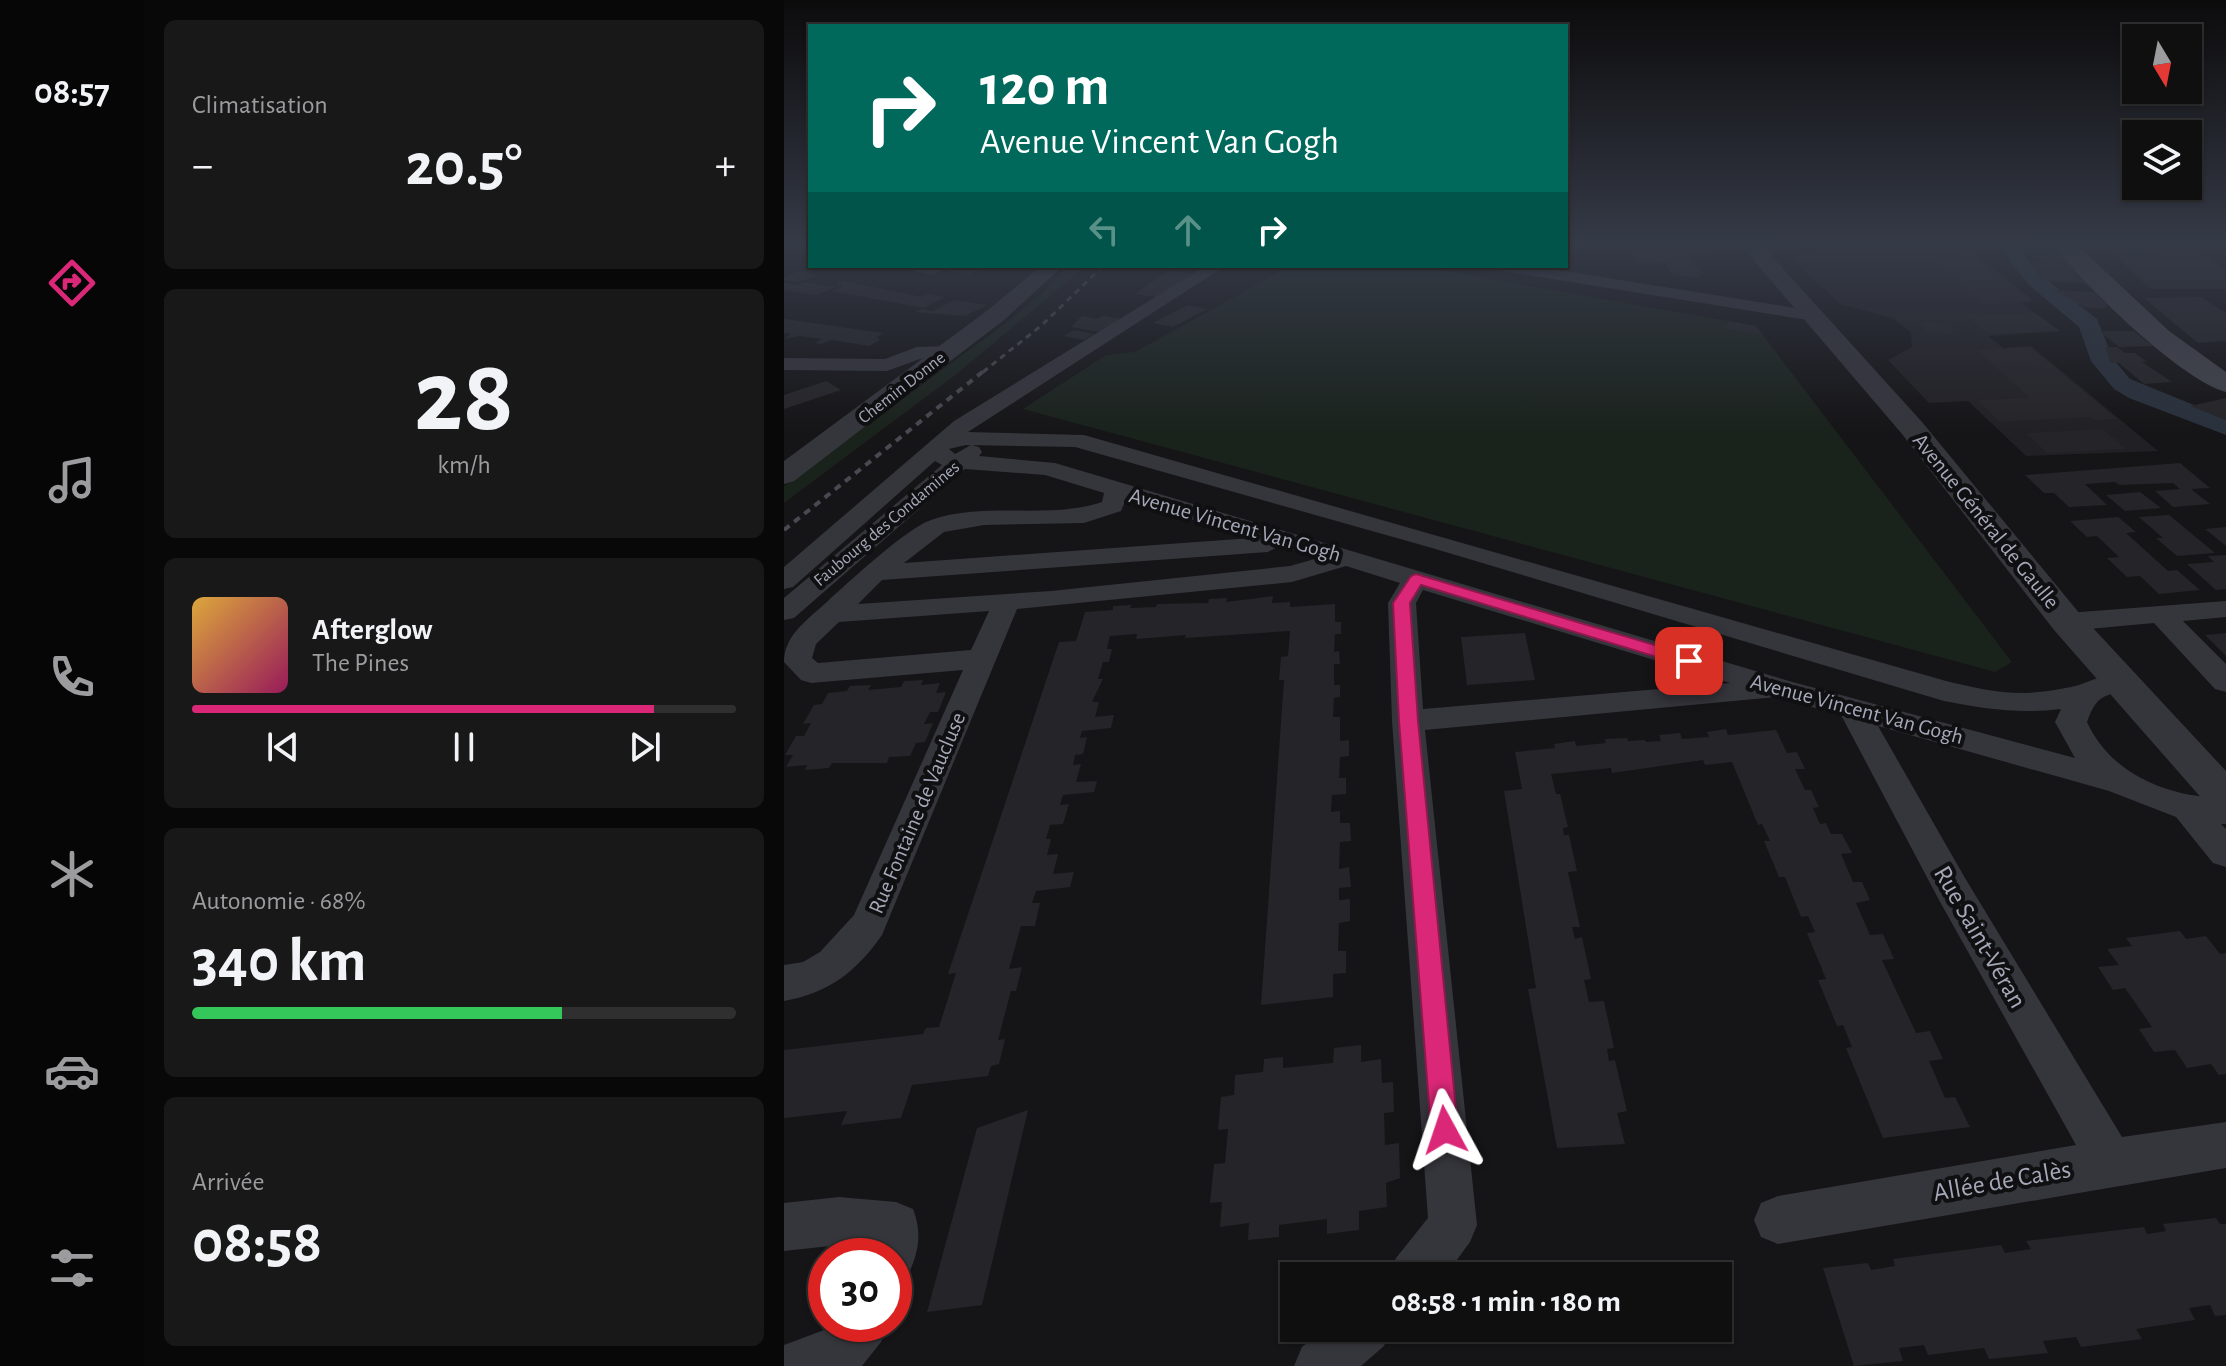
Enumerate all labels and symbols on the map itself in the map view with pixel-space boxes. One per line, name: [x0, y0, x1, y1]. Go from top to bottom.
north arrow: [2122, 24, 2202, 104]
street label: Chemin Donne: [855, 349, 949, 427]
street label: Avenue Général de Gaulle: [1909, 429, 2063, 613]
street label: Faubourg des Condamines: [811, 458, 963, 590]
street label: Avenue Vincent Van Gogh: [1127, 484, 1343, 566]
pin: [1655, 627, 1723, 695]
street label: Avenue Vincent Van Gogh: [1748, 670, 1966, 748]
street label: Rue Fontaine de Vaucluse: [865, 709, 969, 917]
street label: Rue Saint-Véran: [1929, 861, 2031, 1013]
position arrow: [1403, 1088, 1487, 1172]
street label: Allée de Calès: [1931, 1156, 2073, 1206]
speed limit sign: 30: [808, 1238, 912, 1342]

